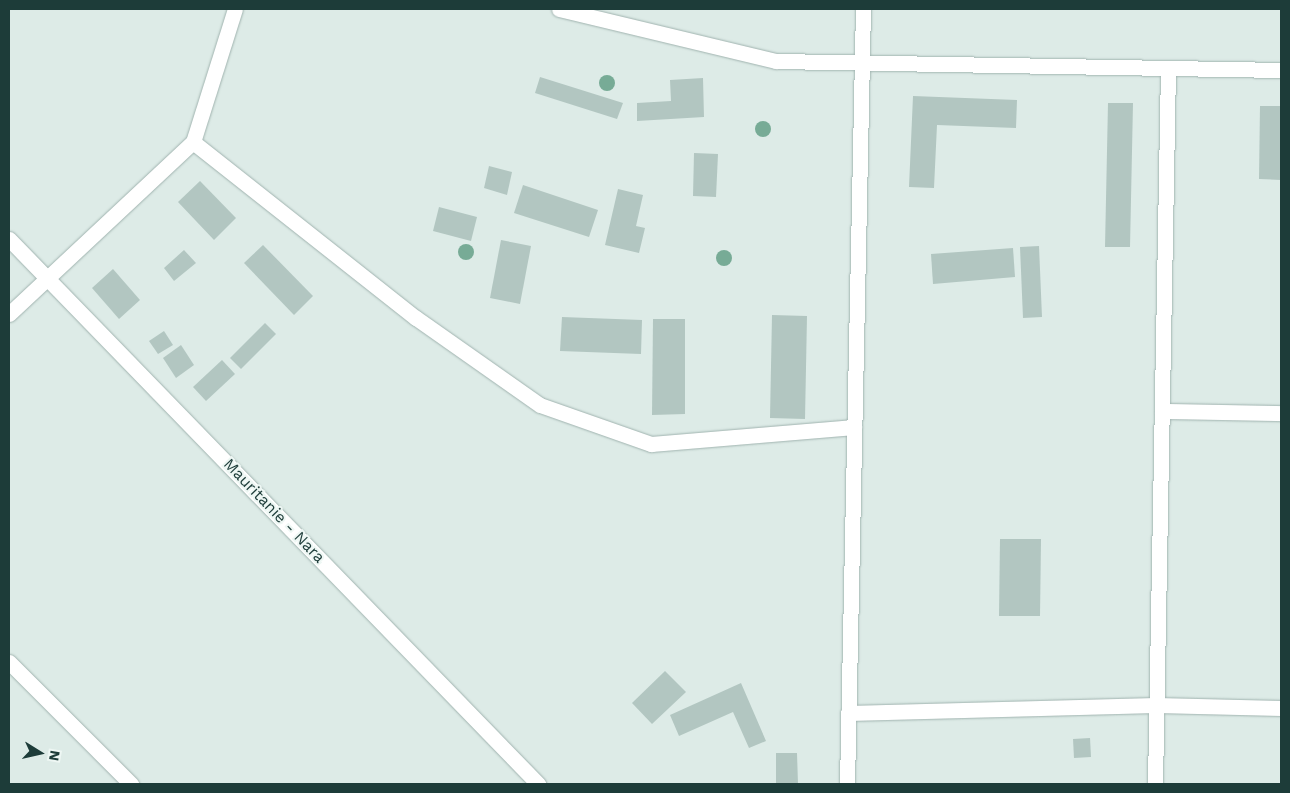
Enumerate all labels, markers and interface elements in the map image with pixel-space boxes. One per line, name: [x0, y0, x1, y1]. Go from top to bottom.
street label: Mauritanie - Nara: [219, 455, 329, 567]
north arrow: [15, 728, 65, 778]
text: N: [46, 749, 64, 762]

